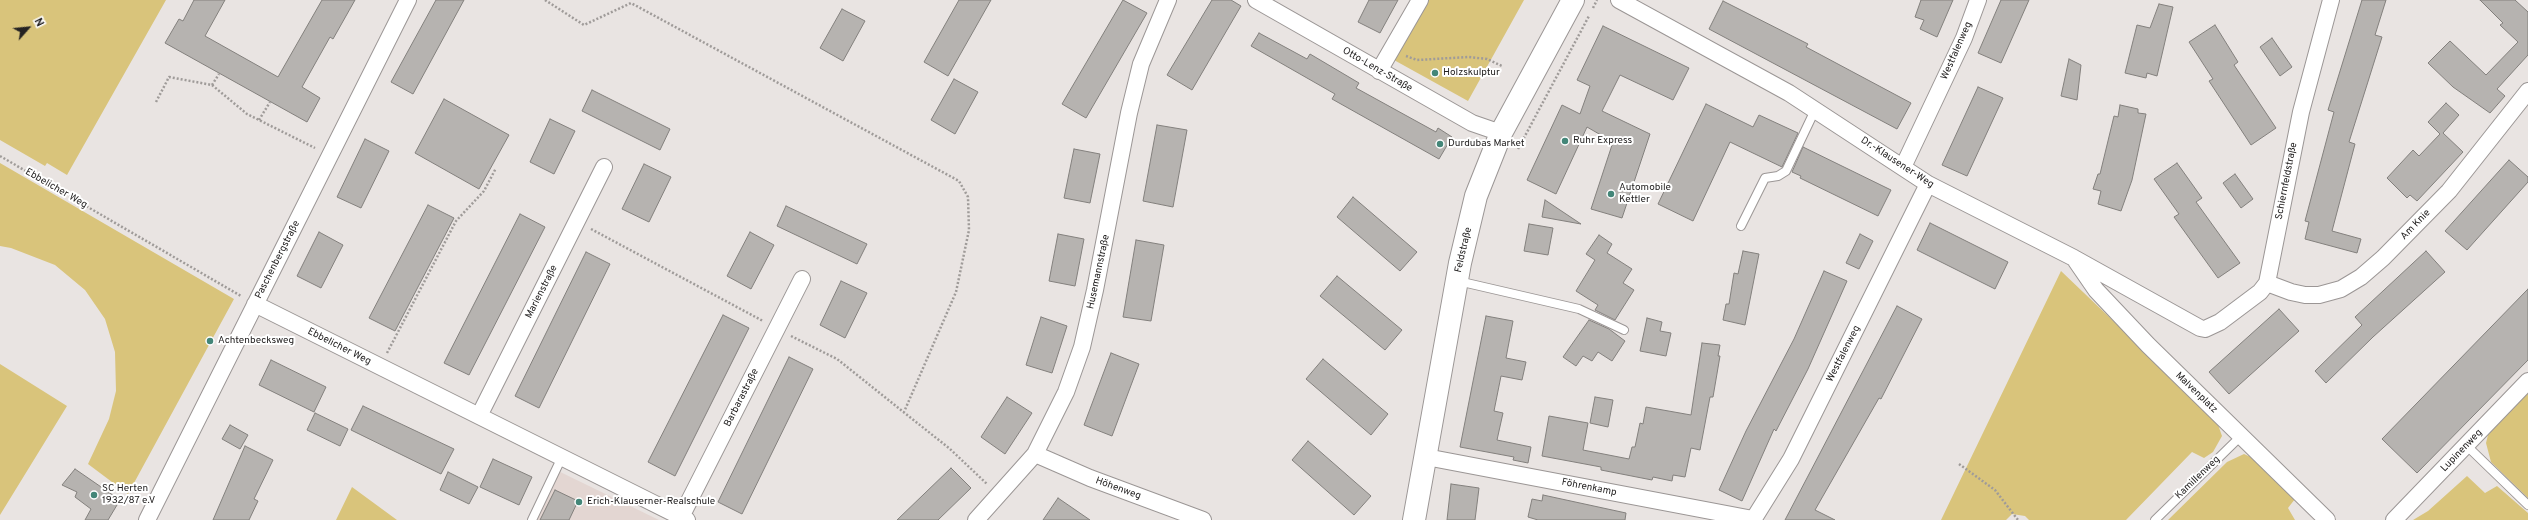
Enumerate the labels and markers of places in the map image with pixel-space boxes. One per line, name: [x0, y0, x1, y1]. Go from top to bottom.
place label: Holzskulptur: [1443, 67, 1500, 79]
marker: Holzskulptur: [1430, 68, 1440, 78]
place label: Ruhr Express: [1573, 135, 1632, 147]
marker: Ruhr Express: [1560, 136, 1570, 146]
place label: Durdubas Market: [1448, 138, 1525, 150]
marker: Durdubas Market: [1435, 139, 1445, 149]
place label: Automobile Kettler: [1619, 182, 1671, 206]
marker: Automobile Kettler: [1606, 189, 1616, 199]
place label: Achtenbecksweg: [218, 335, 294, 347]
marker: Achtenbecksweg: [205, 336, 215, 346]
place label: SC Herten 1932/87 e.V: [102, 483, 155, 506]
marker: SC Herten 1932/87 e.V: [89, 490, 99, 500]
place label: Erich-Klauserner-Realschule: [587, 496, 715, 508]
marker: Erich-Klauserner-Realschule: [574, 497, 584, 507]

